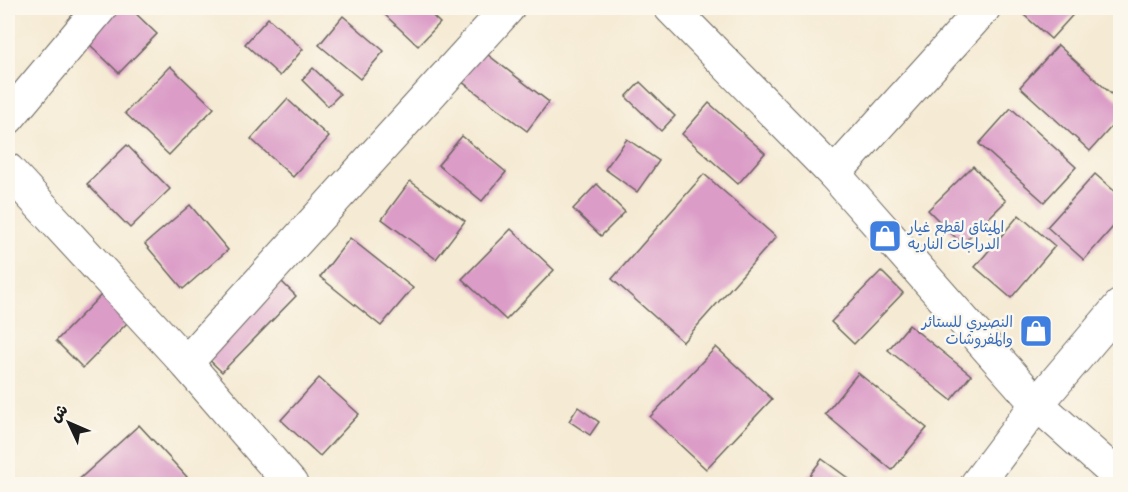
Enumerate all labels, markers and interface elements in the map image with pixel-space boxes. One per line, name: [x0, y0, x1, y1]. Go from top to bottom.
shop icon: الميثاق لقطع غيار الدراجات الناريه: [867, 218, 903, 254]
place label: الميثاق لقطع غيار الدراجات الناريه: [907, 218, 1004, 254]
place label: النصيري للستائر والمفروشات: [921, 313, 1013, 349]
shop icon: النصيري للستائر والمفروشات: [1018, 313, 1054, 349]
north arrow: [39, 393, 99, 453]
text: ش: [46, 401, 72, 427]

